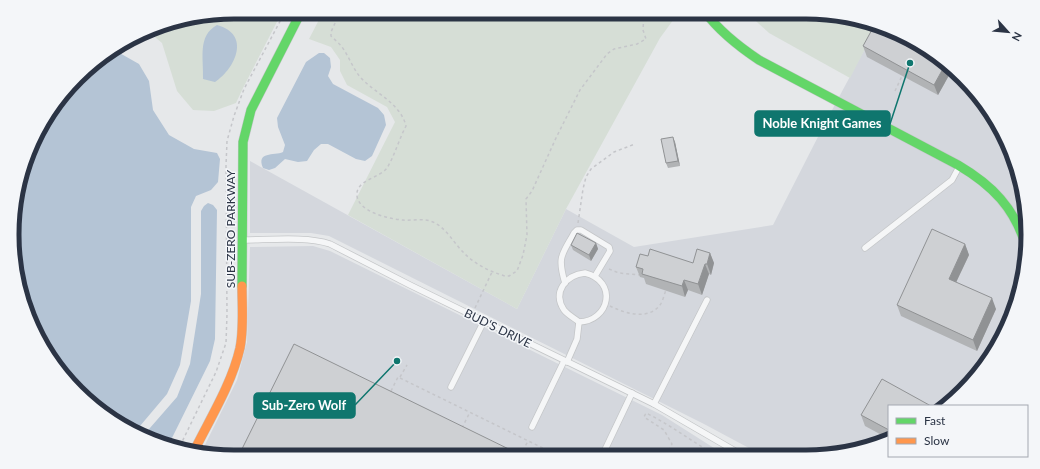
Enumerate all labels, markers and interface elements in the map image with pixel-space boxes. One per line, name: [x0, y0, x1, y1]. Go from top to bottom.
north arrow: [988, 12, 1028, 52]
text: N: [1010, 30, 1025, 43]
callout: Noble Knight Games: [755, 111, 890, 136]
text: Noble Knight Games: [762, 115, 882, 131]
street label: SUB-ZERO PARKWAY: [223, 169, 238, 288]
street label: BUD'S DRIVE: [462, 305, 534, 351]
callout: Sub-Zero Wolf: [254, 393, 355, 418]
text: Sub-Zero Wolf: [262, 397, 347, 413]
legend: [888, 405, 1028, 457]
text: Fast: [924, 413, 946, 428]
text: Slow: [924, 433, 950, 448]

